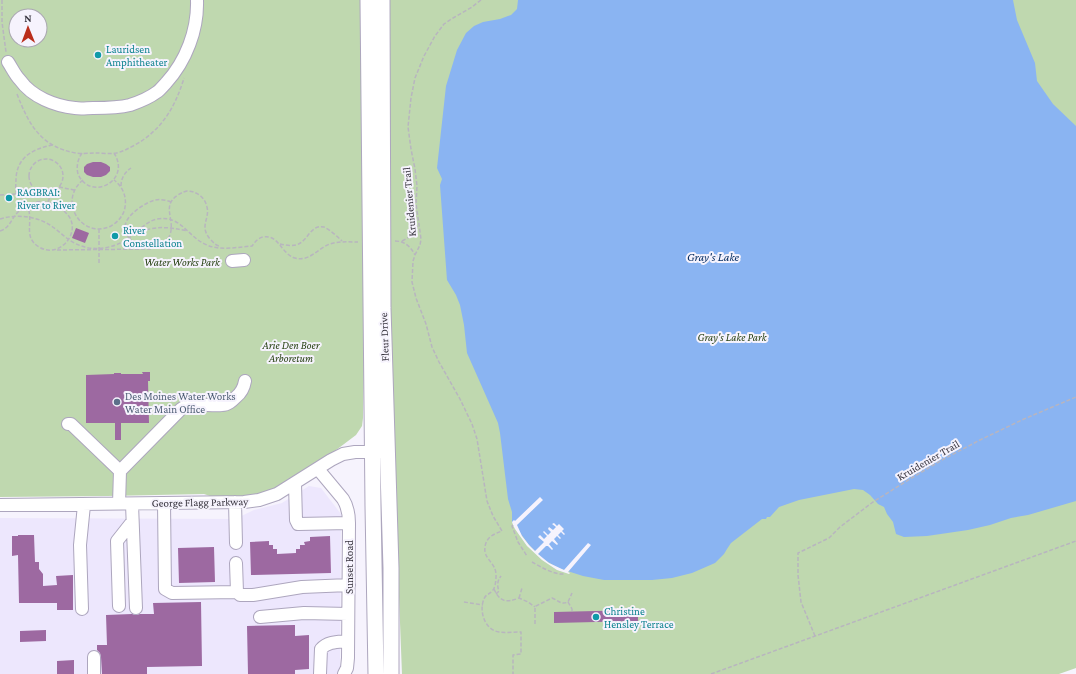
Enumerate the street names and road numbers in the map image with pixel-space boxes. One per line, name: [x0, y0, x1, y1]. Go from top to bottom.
street label: Kruidenier Trail: [400, 167, 418, 237]
street label: Fleur Drive: [377, 312, 391, 362]
street label: Kruidenier Trail: [895, 437, 961, 483]
street label: George Flagg Parkway: [152, 495, 249, 510]
street label: Sunset Road: [343, 540, 355, 594]

